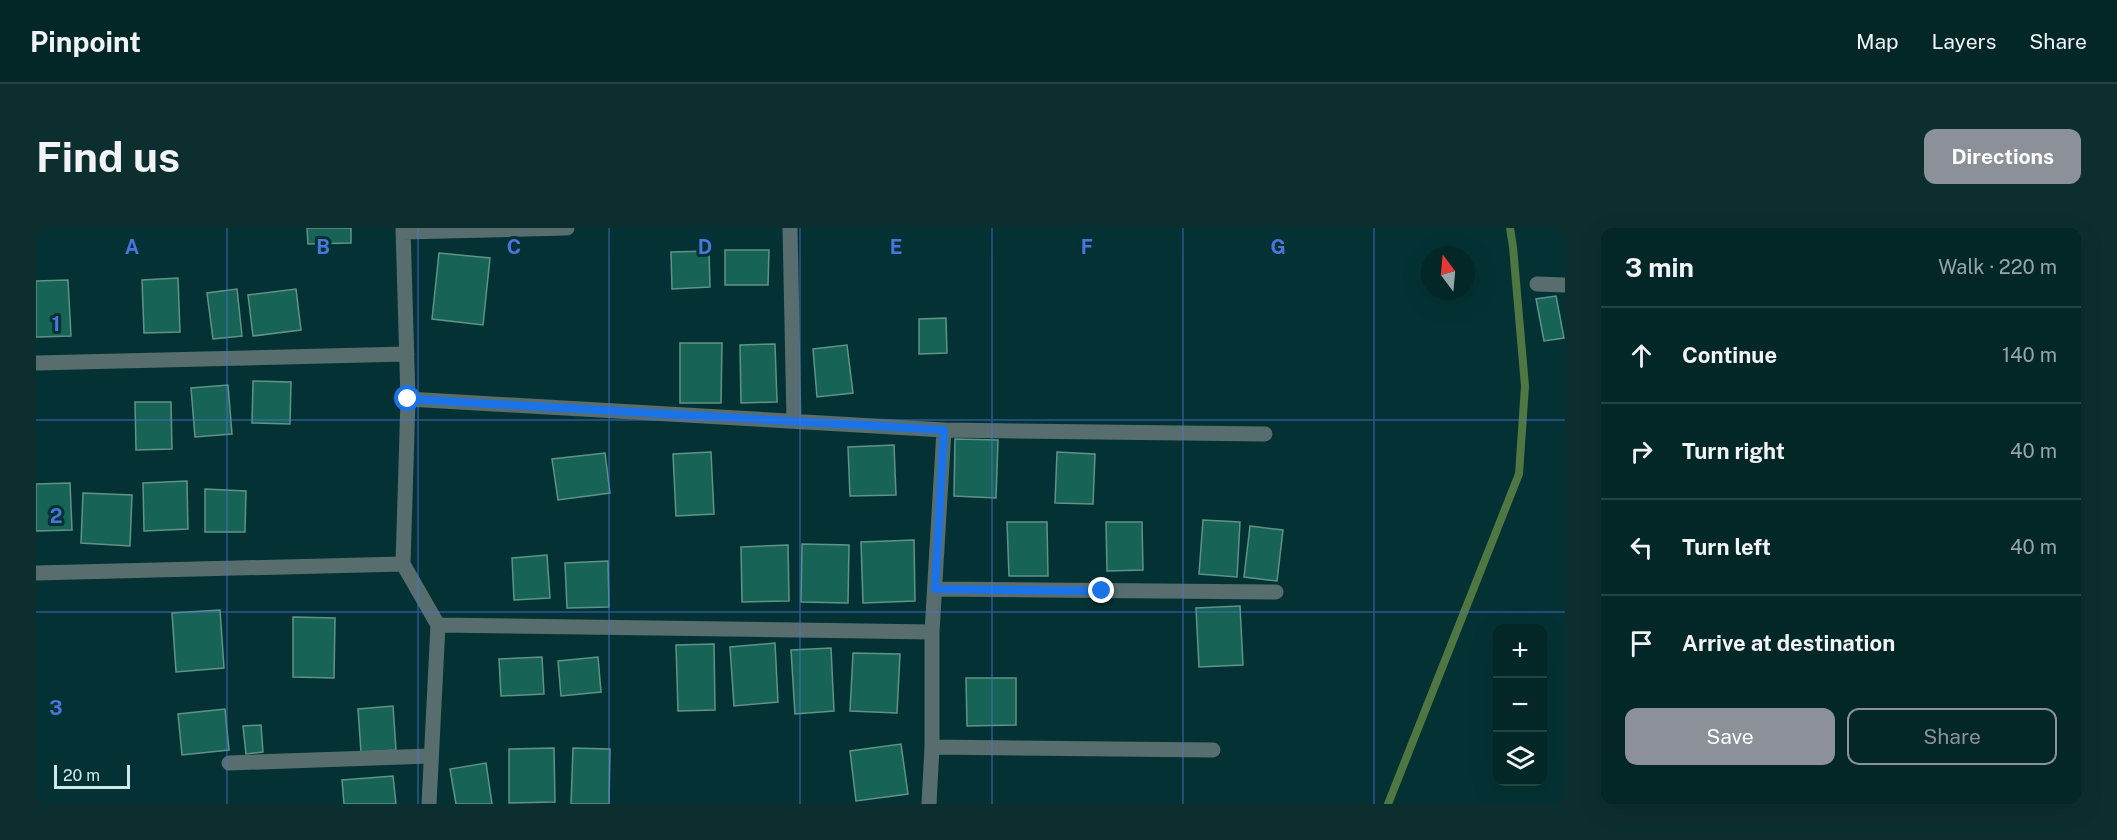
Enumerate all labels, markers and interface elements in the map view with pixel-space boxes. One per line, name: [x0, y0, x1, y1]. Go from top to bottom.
text: Pinpoint: [30, 25, 141, 58]
text: Map: [1856, 29, 1899, 54]
text: Layers: [1932, 29, 1996, 54]
text: Share: [2029, 29, 2087, 54]
button: Directions: [1924, 129, 2081, 184]
text: Find us: [36, 132, 180, 181]
text: A: [125, 235, 139, 259]
text: B: [316, 235, 330, 259]
text: C: [507, 235, 521, 259]
text: D: [698, 235, 712, 259]
text: E: [890, 235, 902, 259]
text: F: [1081, 235, 1093, 259]
text: G: [1270, 235, 1286, 259]
north arrow: [1421, 246, 1475, 300]
text: 3 min: [1625, 252, 1694, 283]
text: Walk · 220 m: [1938, 255, 2057, 279]
text: 1: [52, 312, 60, 336]
icon: ahead: [1625, 339, 1658, 372]
text: Continue: [1682, 342, 1777, 368]
text: 140 m: [2002, 343, 2057, 367]
route start: [394, 385, 420, 411]
icon: right: [1625, 435, 1658, 468]
text: Turn right: [1682, 438, 1785, 464]
text: 40 m: [2010, 439, 2057, 463]
text: 2: [50, 504, 62, 528]
icon: left: [1625, 531, 1658, 564]
text: Turn left: [1682, 534, 1771, 560]
text: 40 m: [2010, 535, 2057, 559]
route end: [1088, 577, 1114, 603]
map controls: [1493, 624, 1547, 786]
button: +: [1493, 624, 1547, 678]
icon: arrive: [1625, 627, 1658, 660]
text: Arrive at destination: [1682, 630, 1895, 656]
button: −: [1493, 678, 1547, 732]
text: 3: [49, 696, 63, 720]
button: Save: [1625, 708, 1835, 765]
button: Share: [1847, 708, 2057, 765]
button: layers: [1493, 732, 1547, 786]
scale bar: [54, 762, 130, 790]
text: 20 m: [63, 766, 100, 785]

